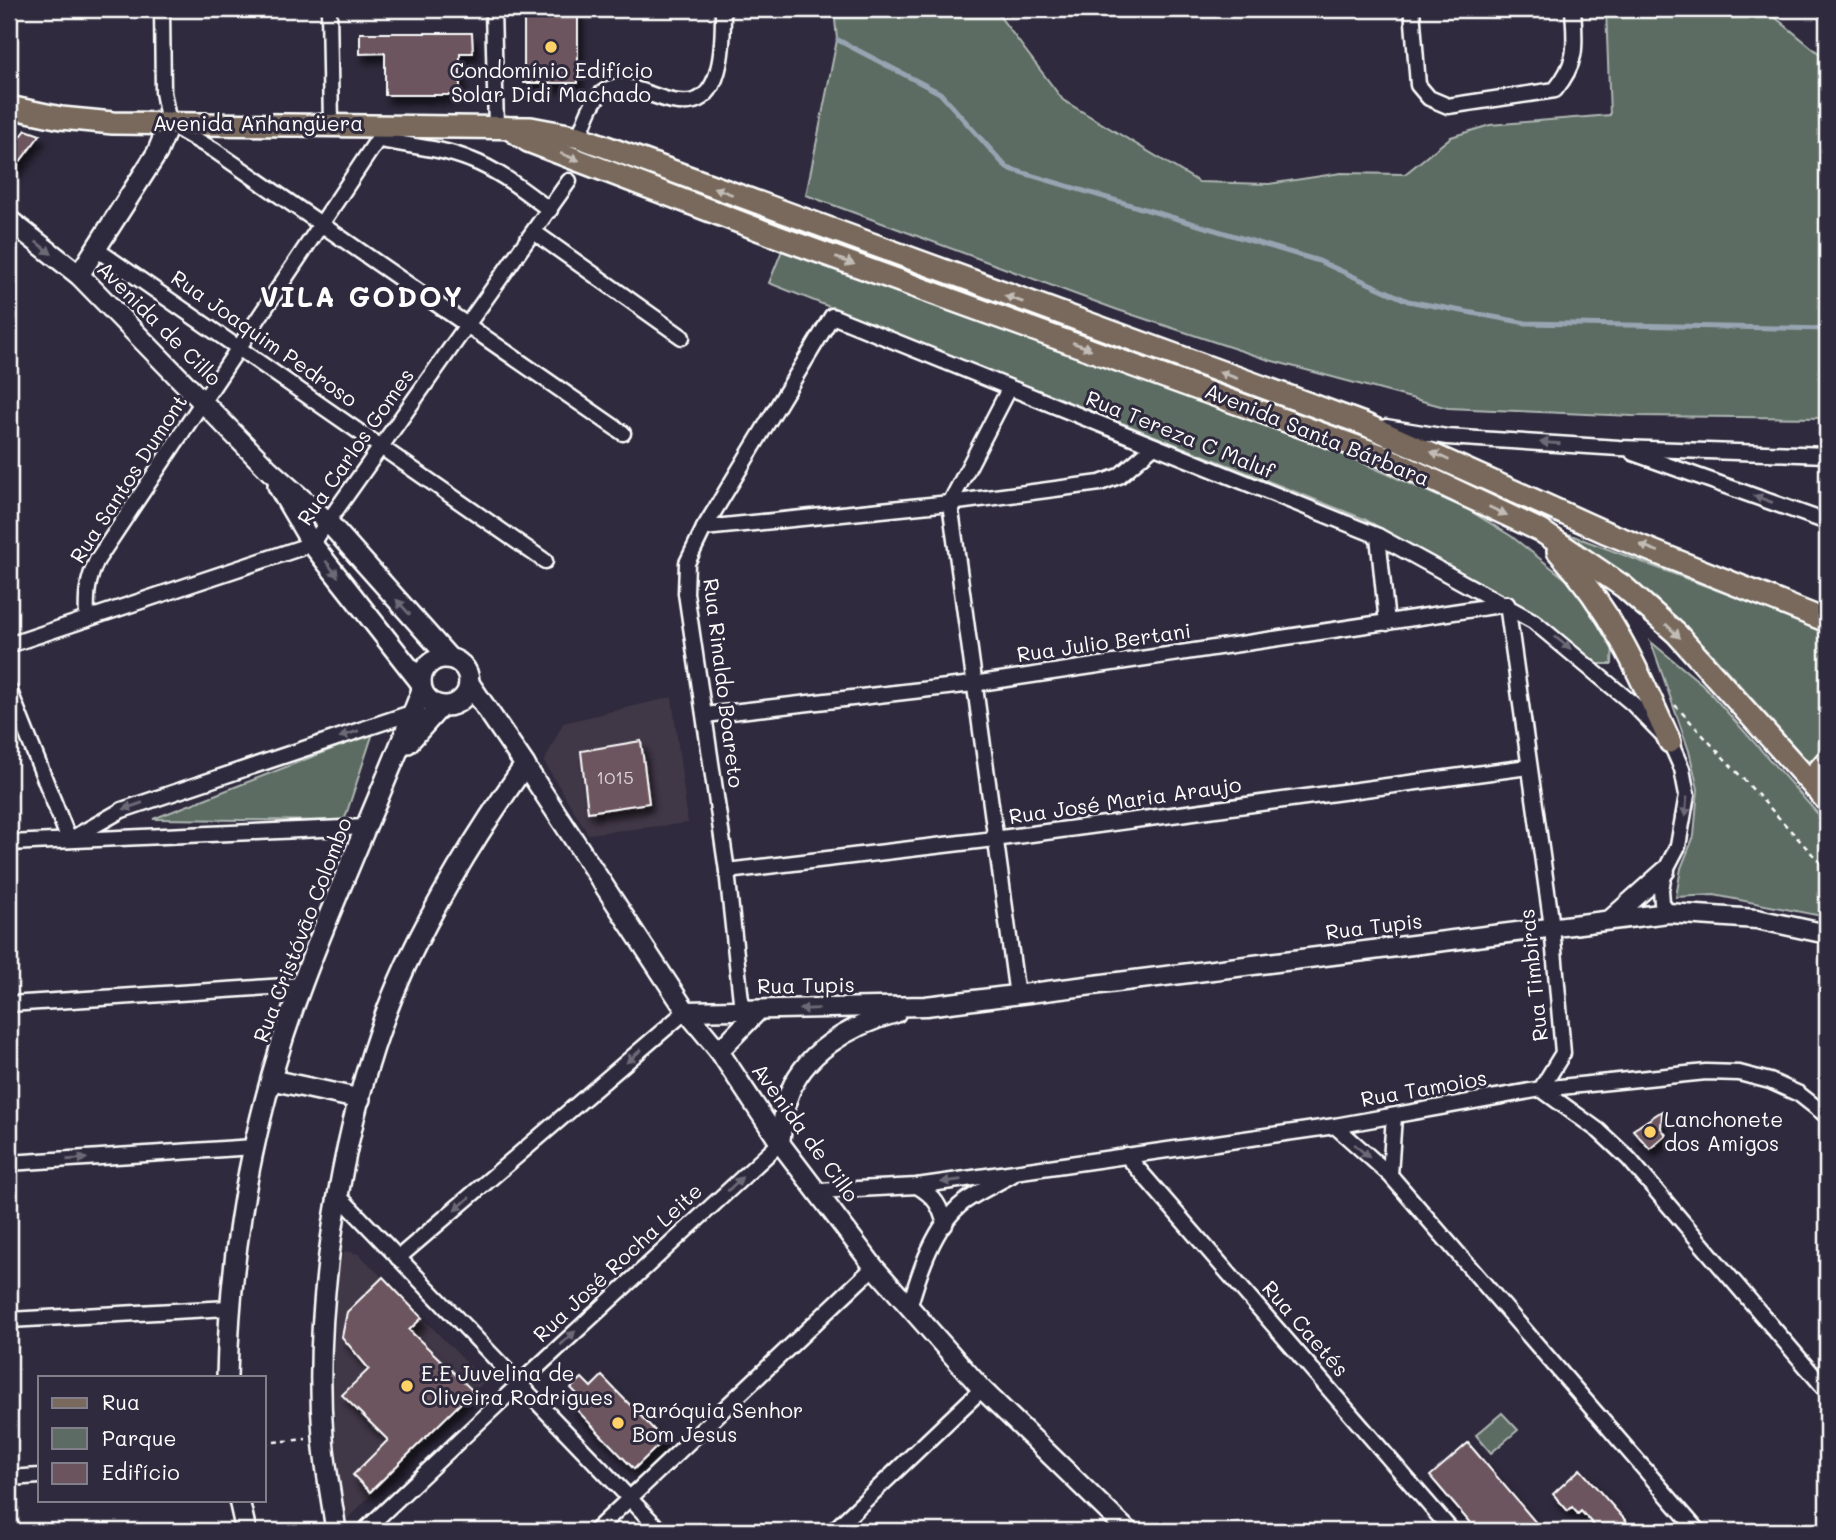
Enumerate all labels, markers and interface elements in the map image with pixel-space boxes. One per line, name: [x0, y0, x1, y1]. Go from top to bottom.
marker: Condomínio Edifício Solar Didi Machado: [543, 39, 559, 55]
place label: Condomínio Edifício Solar Didi Machado: [449, 56, 653, 107]
street label: Avenida Anhangüera: [153, 109, 363, 136]
one-way arrow: [559, 151, 580, 162]
one-way arrow: [712, 186, 733, 197]
one-way arrow: [34, 240, 52, 255]
street label: Avenida de Cillo: [92, 255, 228, 391]
one-way arrow: [834, 256, 855, 267]
street label: Rua Joaquim Pedroso: [166, 263, 363, 412]
district label: VILA GODOY: [260, 278, 464, 314]
one-way arrow: [1003, 293, 1024, 304]
one-way arrow: [1072, 341, 1093, 352]
street label: Rua Carlos Gomes: [290, 362, 419, 530]
one-way arrow: [1218, 369, 1239, 380]
street label: Avenida Santa Bárbara: [1201, 376, 1434, 491]
street label: Rua Tereza C Maluf: [1082, 383, 1280, 484]
street label: Rua Santos Dumont: [63, 389, 192, 568]
one-way arrow: [1539, 437, 1561, 448]
one-way arrow: [1430, 450, 1451, 461]
one-way arrow: [1752, 493, 1773, 504]
one-way arrow: [1488, 505, 1508, 517]
one-way arrow: [1638, 542, 1659, 553]
one-way arrow: [324, 560, 339, 578]
street label: Rua Rinaldo Boareto: [698, 576, 751, 789]
one-way arrow: [395, 598, 411, 616]
street label: Rua Julio Bertani: [1015, 616, 1193, 667]
one-way arrow: [1664, 622, 1681, 638]
one-way arrow: [1553, 636, 1571, 651]
one-way arrow: [338, 729, 359, 740]
house number: 1015: [596, 765, 634, 789]
street label: Rua José Maria Araujo: [1007, 770, 1243, 829]
one-way arrow: [1680, 796, 1691, 818]
one-way arrow: [123, 801, 144, 812]
street label: Rua Cristóvão Colombo: [246, 813, 357, 1046]
street label: Rua Tupis: [1324, 906, 1424, 945]
street label: Rua Timbiras: [1512, 907, 1553, 1043]
street label: Rua Tupis: [757, 970, 855, 999]
one-way arrow: [798, 1004, 820, 1015]
one-way arrow: [626, 1048, 643, 1063]
street label: Avenida de Cillo: [747, 1057, 866, 1207]
street label: Rua Tamoios: [1358, 1063, 1489, 1112]
place label: Lanchonete dos Amigos: [1664, 1105, 1783, 1156]
marker: Lanchonete dos Amigos: [1642, 1124, 1658, 1140]
one-way arrow: [1353, 1143, 1371, 1159]
one-way arrow: [66, 1153, 88, 1164]
one-way arrow: [940, 1175, 962, 1186]
street label: Rua José Rocha Leite: [527, 1177, 707, 1347]
one-way arrow: [726, 1177, 743, 1193]
one-way arrow: [453, 1196, 470, 1211]
street label: Rua Caetés: [1257, 1274, 1355, 1382]
one-way arrow: [559, 1331, 576, 1347]
place label: E.E Juvelina de Oliveira Rodrigues: [421, 1359, 613, 1410]
legend: [38, 1376, 266, 1502]
marker: E.E Juvelina de Oliveira Rodrigues: [399, 1378, 415, 1394]
text: Rua: [102, 1388, 140, 1415]
place label: Paróquia Senhor Bom Jesus: [632, 1396, 803, 1447]
marker: Paróquia Senhor Bom Jesus: [610, 1415, 626, 1431]
text: Parque: [102, 1424, 176, 1451]
text: Edifício: [102, 1458, 180, 1485]

